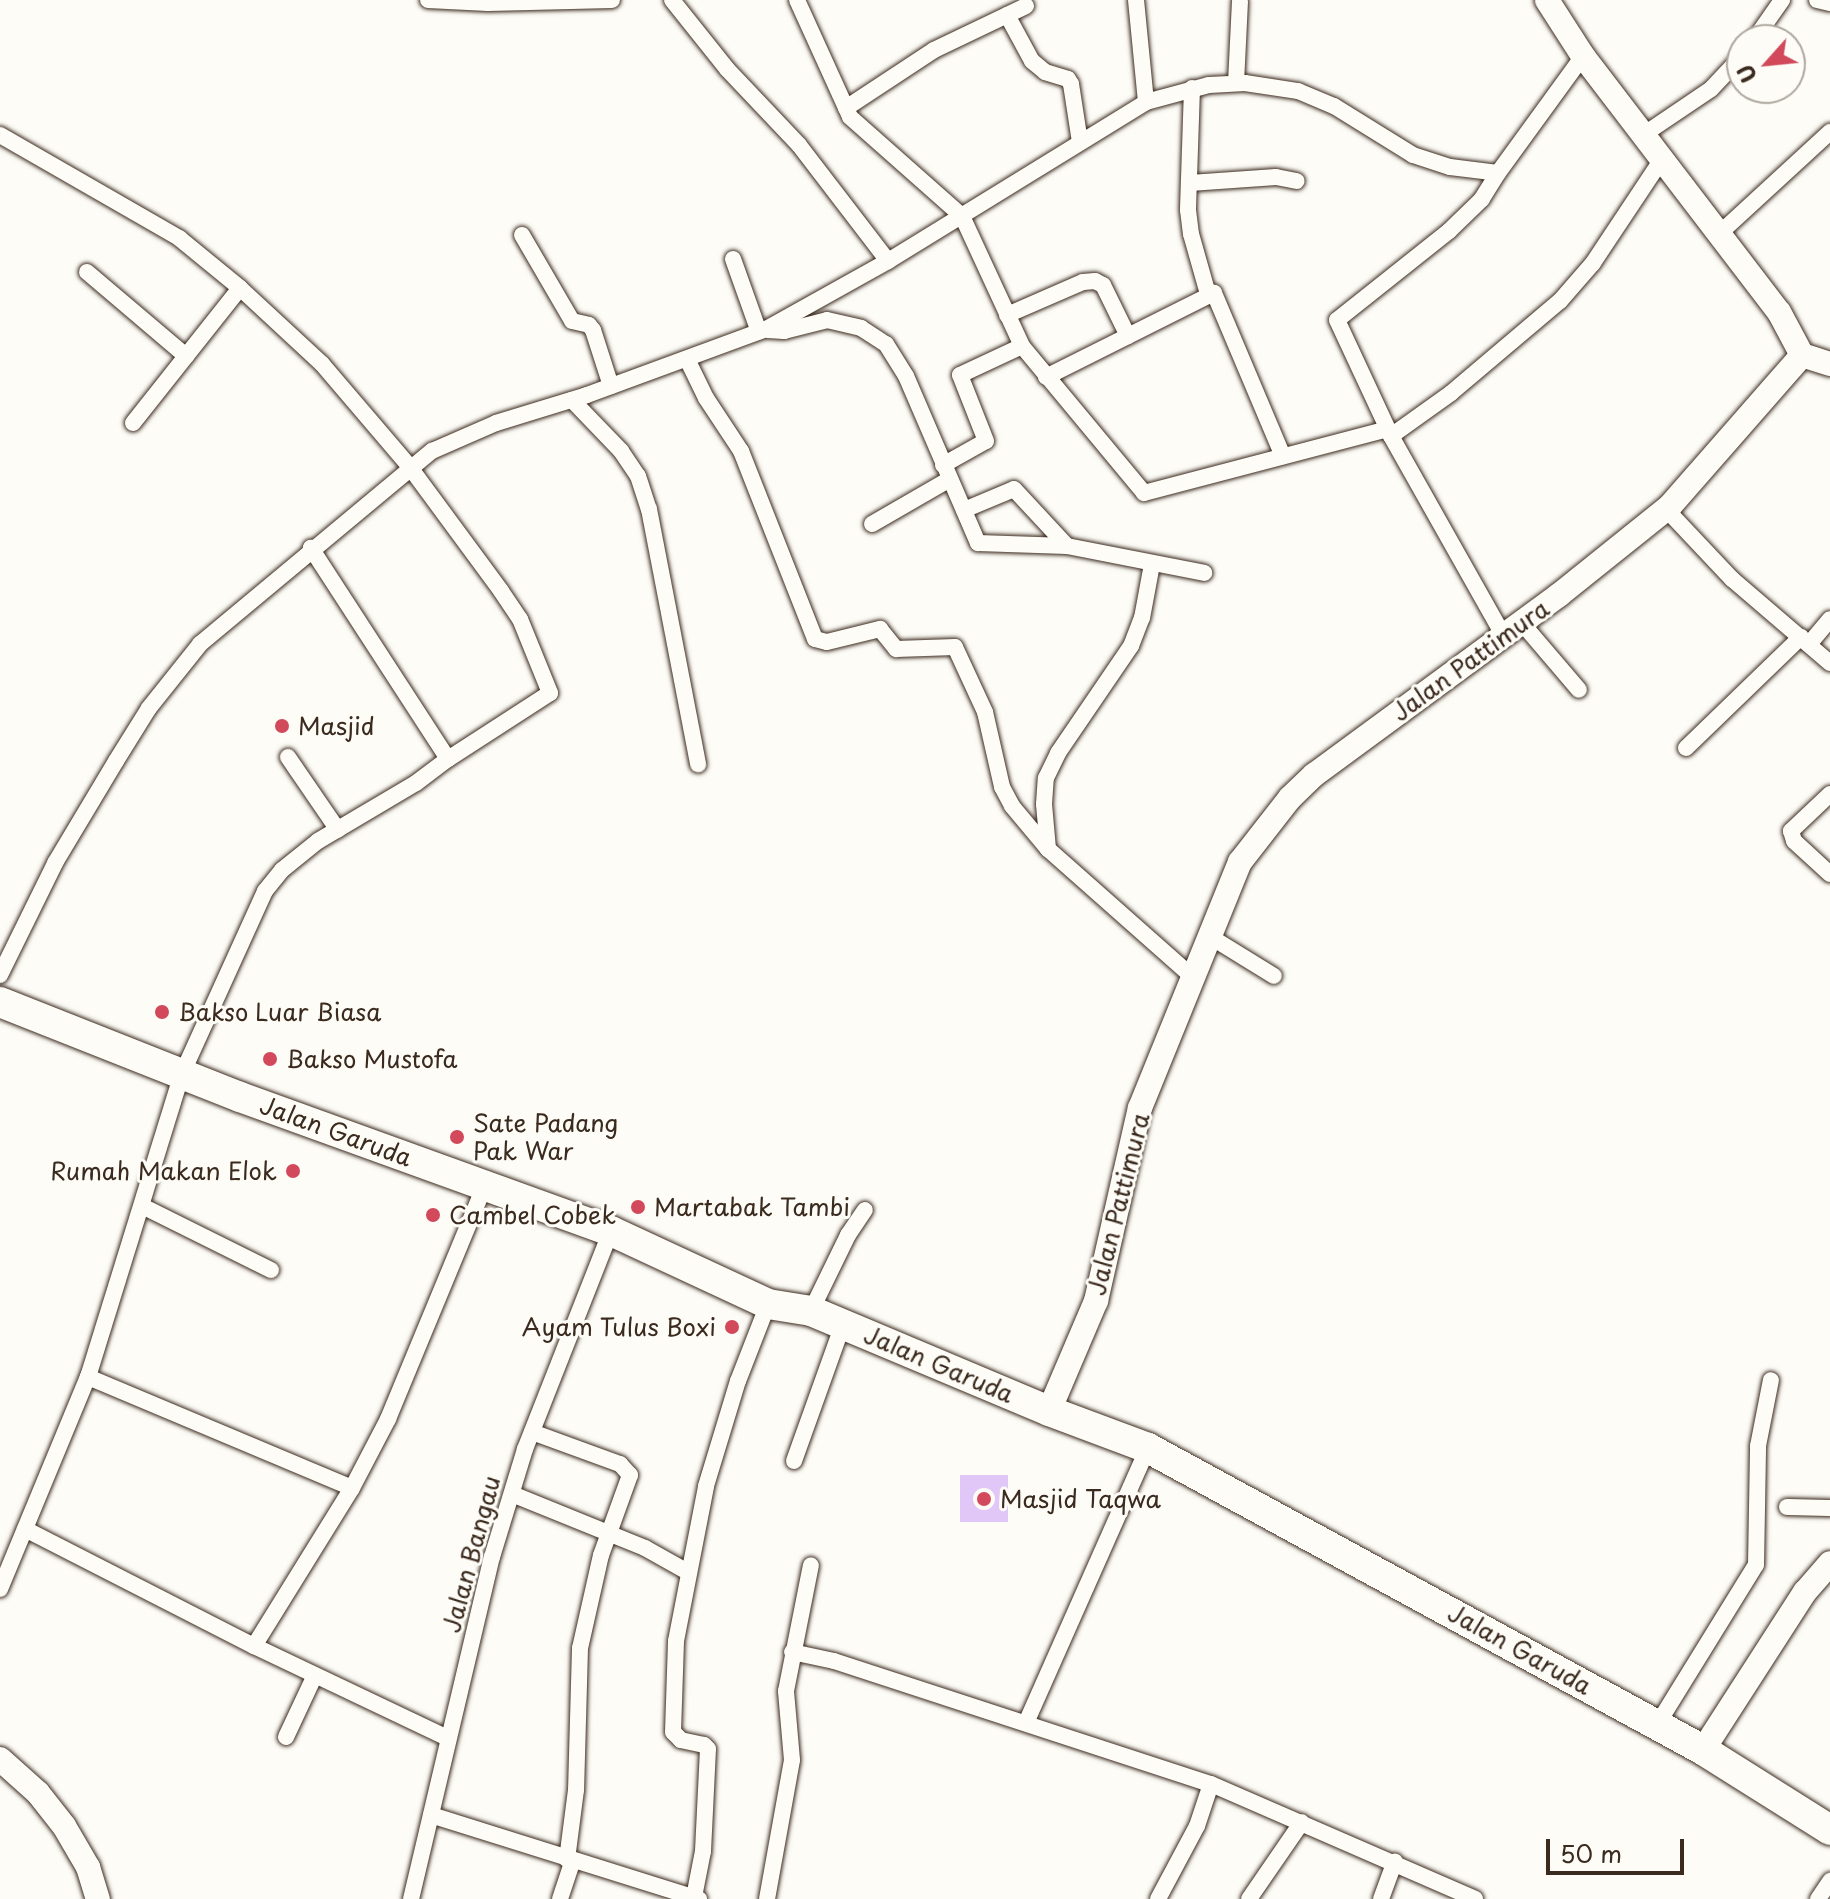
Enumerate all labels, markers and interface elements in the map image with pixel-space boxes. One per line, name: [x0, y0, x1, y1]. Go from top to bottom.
north arrow: [1726, 24, 1806, 104]
text: U: [1727, 59, 1764, 89]
street label: Jalan Pattimura: [1385, 593, 1555, 727]
place label: Masjid: [298, 712, 375, 740]
marker: Masjid: [273, 717, 291, 735]
place label: Bakso Luar Biasa: [178, 998, 382, 1026]
marker: Bakso Luar Biasa: [153, 1003, 171, 1021]
place label: Bakso Mustofa: [286, 1045, 459, 1073]
marker: Bakso Mustofa: [261, 1050, 279, 1068]
street label: Jalan Garuda: [256, 1090, 416, 1172]
place label: Sate Padang Pak War: [473, 1109, 619, 1165]
street label: Jalan Pattimura: [1081, 1109, 1155, 1299]
marker: Sate Padang Pak War: [448, 1128, 466, 1146]
place label: Rumah Makan Elok: [50, 1157, 277, 1185]
marker: Rumah Makan Elok: [284, 1162, 302, 1180]
place label: Martabak Tambi: [654, 1193, 850, 1221]
marker: Martabak Tambi: [629, 1198, 647, 1216]
place label: Cambel Cobek: [449, 1201, 618, 1229]
marker: Cambel Cobek: [424, 1206, 442, 1224]
place label: Ayam Tulus Boxi: [523, 1313, 716, 1341]
marker: Ayam Tulus Boxi: [723, 1318, 741, 1336]
street label: Jalan Garuda: [860, 1319, 1018, 1409]
street label: Jalan Bangau: [436, 1472, 506, 1636]
place label: Masjid Taqwa: [1000, 1485, 1160, 1513]
marker: Masjid Taqwa: [975, 1490, 993, 1508]
street label: Jalan Garuda: [1443, 1598, 1597, 1700]
scale bar: [1550, 1823, 1688, 1873]
text: 50 m: [1560, 1835, 1622, 1871]

